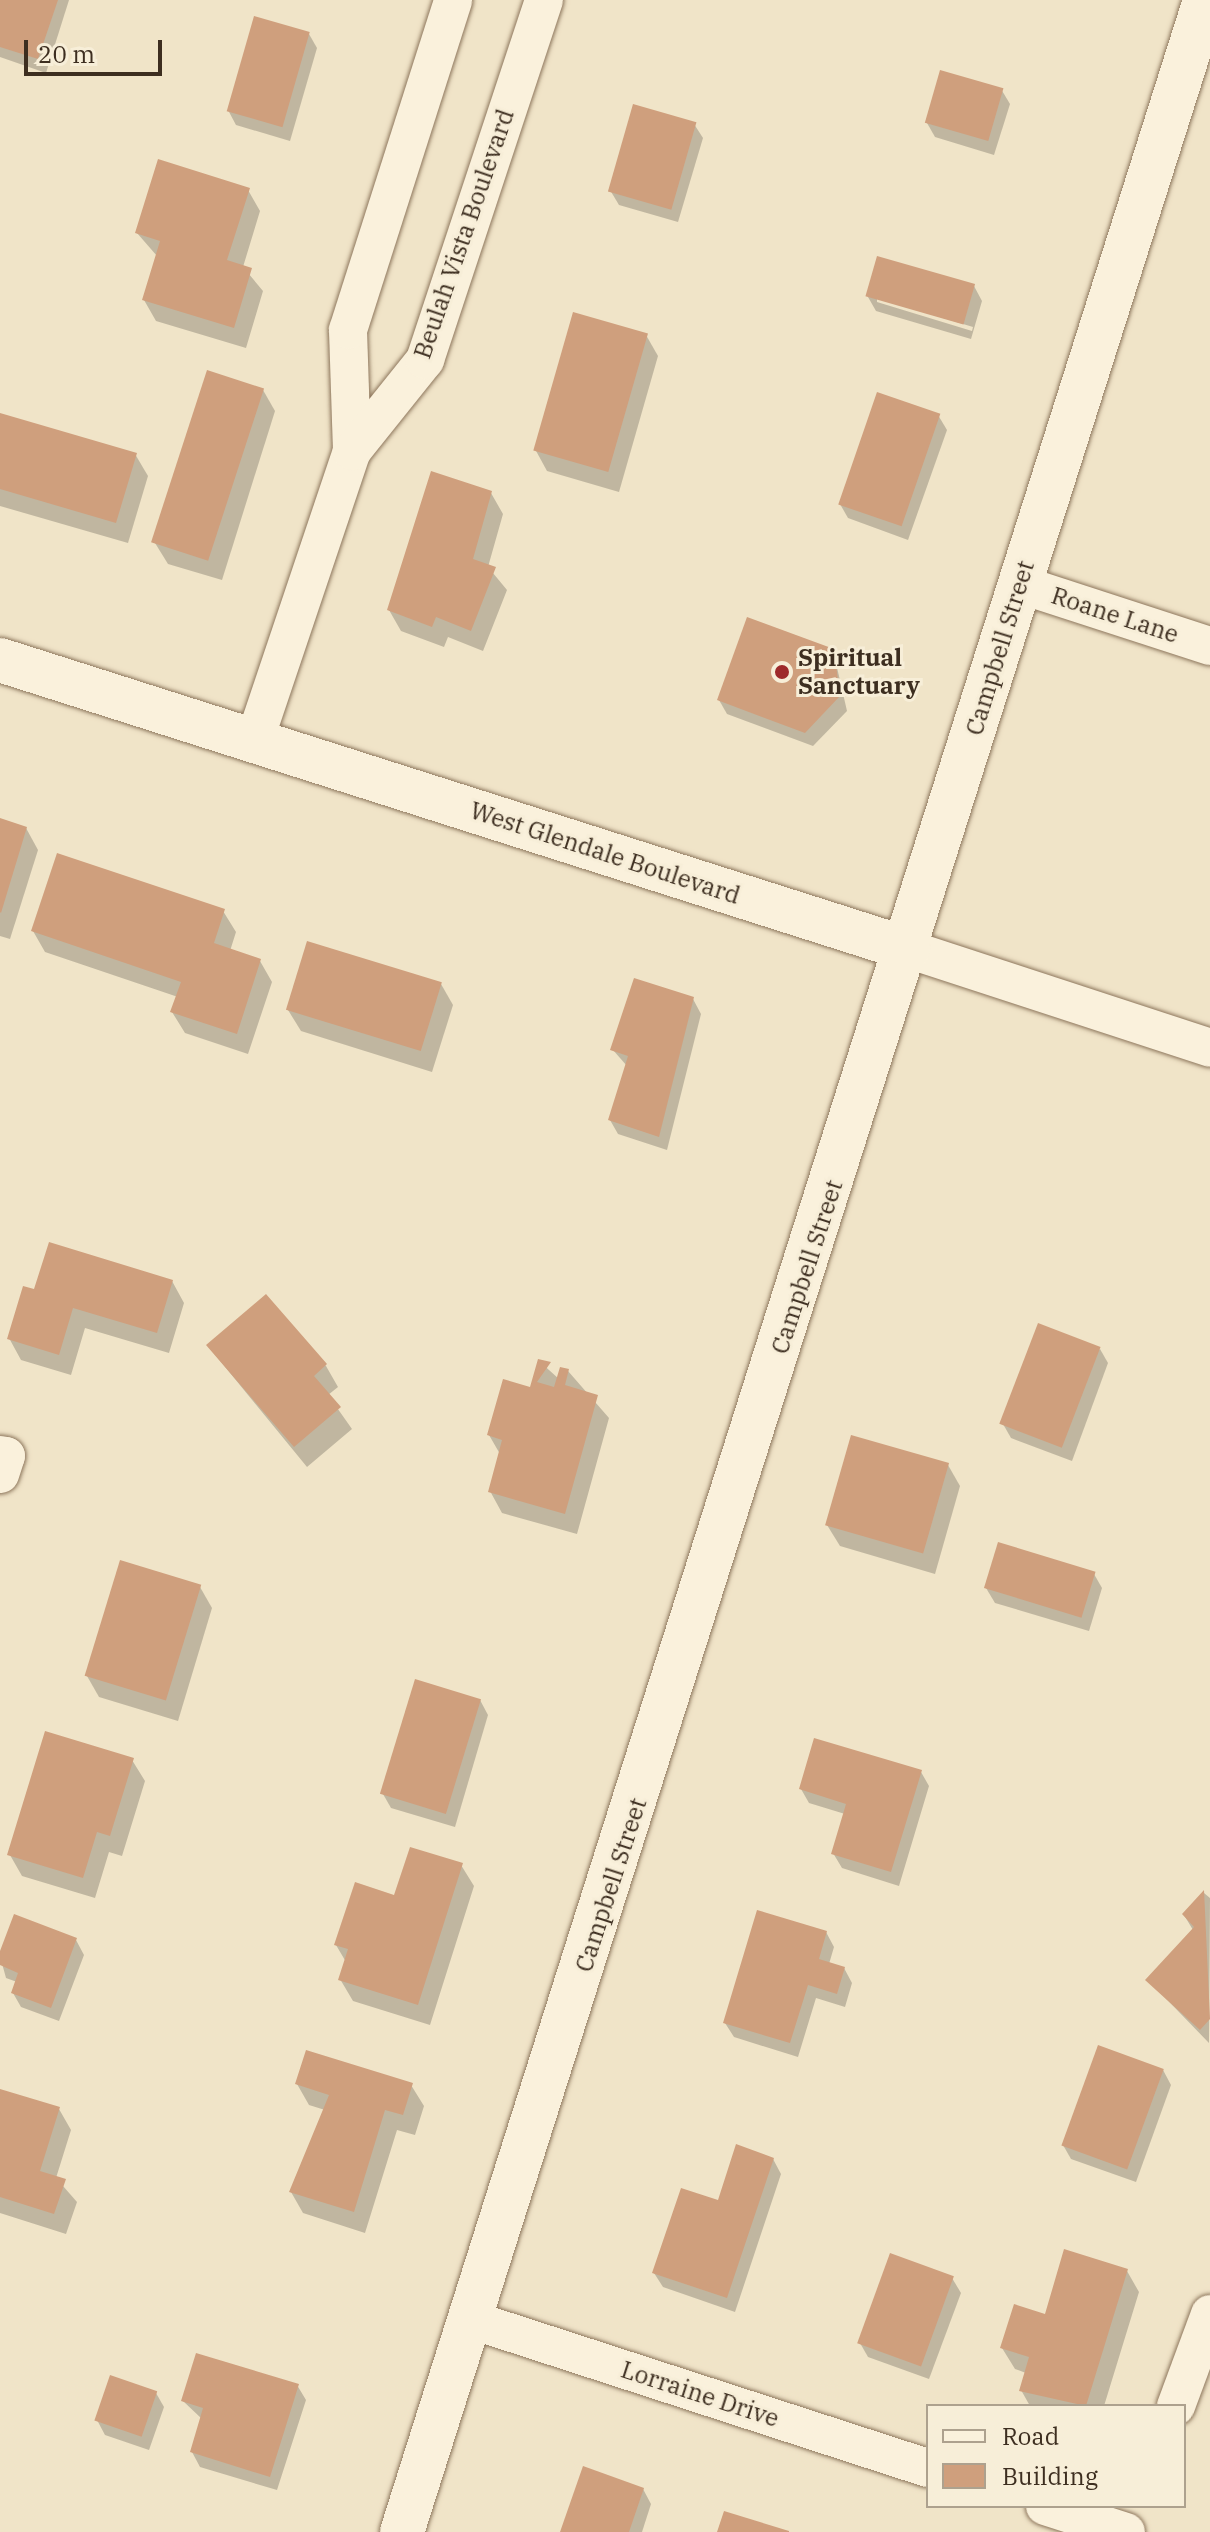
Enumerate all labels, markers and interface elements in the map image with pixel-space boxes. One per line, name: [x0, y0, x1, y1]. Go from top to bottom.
scale bar: [28, 24, 166, 74]
text: 20 m: [38, 38, 95, 70]
street label: Beulah Vista Boulevard: [408, 106, 520, 362]
street label: Campbell Street: [960, 557, 1040, 739]
street label: Roane Lane: [1048, 581, 1182, 649]
place label: Spiritual Sanctuary: [798, 644, 920, 700]
marker: Spiritual Sanctuary: [773, 663, 791, 681]
street label: West Glendale Boulevard: [466, 796, 744, 910]
street label: Campbell Street: [765, 1177, 849, 1357]
street label: Campbell Street: [569, 1795, 653, 1975]
street label: Lorraine Drive: [618, 2355, 782, 2433]
legend: [926, 2404, 1186, 2508]
text: Road: [1002, 2420, 1059, 2452]
text: Building: [1002, 2460, 1098, 2492]

